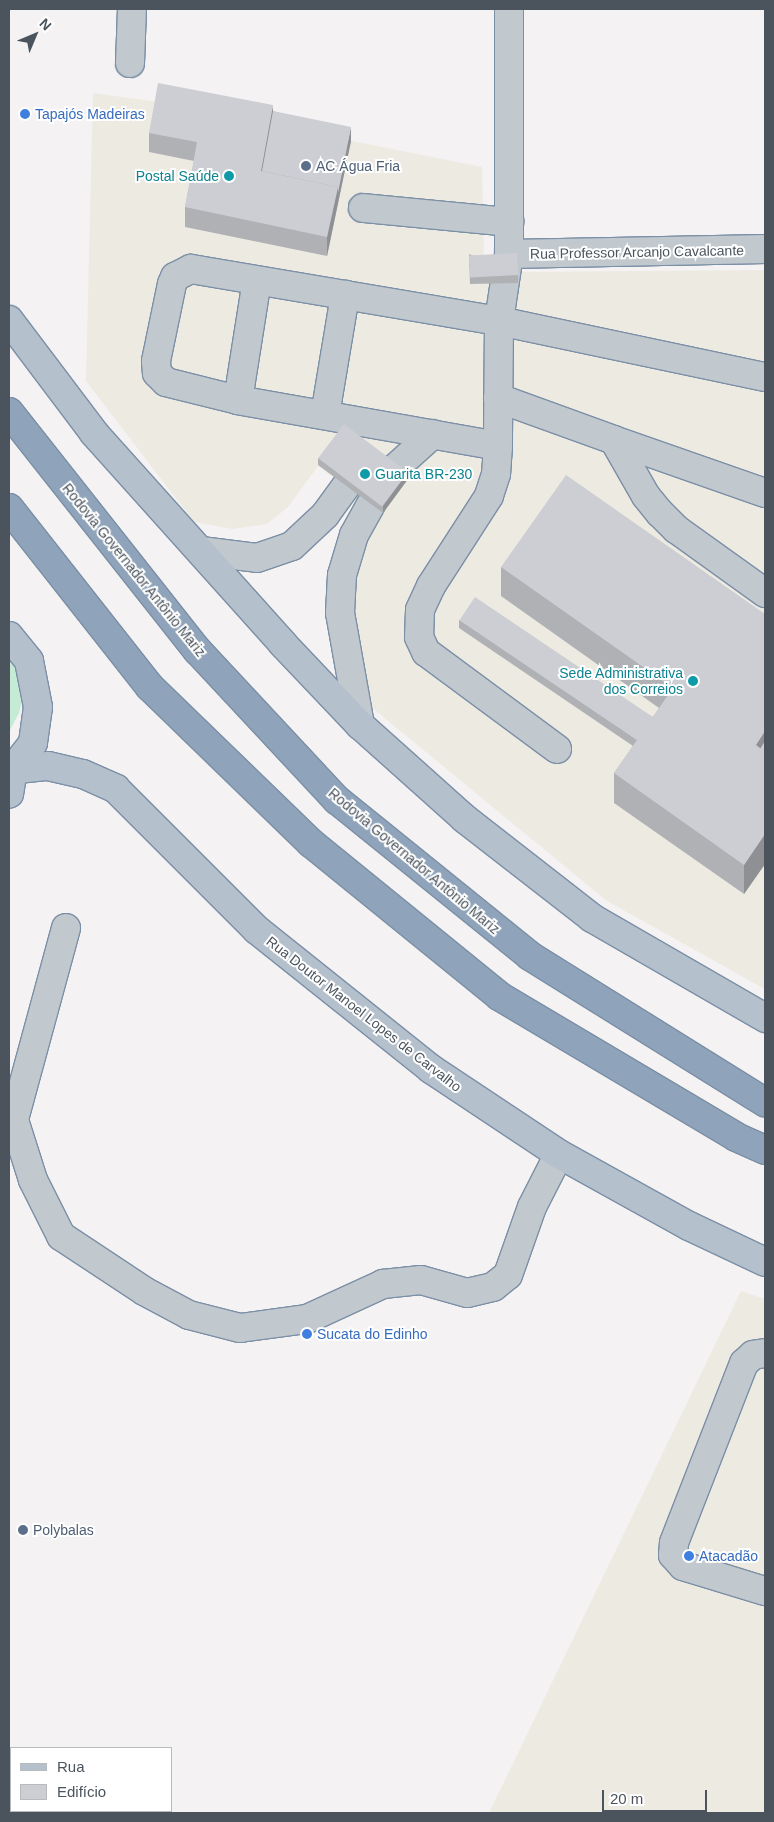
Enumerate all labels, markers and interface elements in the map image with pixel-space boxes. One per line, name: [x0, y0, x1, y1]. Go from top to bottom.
north arrow: [10, 10, 60, 60]
text: N: [36, 15, 55, 34]
place label: Tapajós Madeiras: [35, 106, 145, 122]
marker: Tapajós Madeiras: [19, 108, 31, 120]
place label: AC Água Fria: [316, 158, 400, 174]
marker: AC Água Fria: [300, 160, 312, 172]
place label: Postal Saúde: [136, 168, 219, 184]
marker: Postal Saúde: [223, 170, 235, 182]
street label: Rua Professor Arcanjo Cavalcante: [529, 242, 745, 262]
place label: Guarita BR-230: [375, 466, 472, 482]
marker: Guarita BR-230: [359, 468, 371, 480]
street label: Rodovia Governador Antônio Mariz: [59, 480, 209, 660]
place label: Sede Administrativa dos Correios: [558, 665, 683, 698]
marker: Sede Administrativa dos Correios: [687, 675, 699, 687]
street label: Rodovia Governador Antônio Mariz: [325, 784, 503, 938]
street label: Rua Doutor Manoel Lopes de Carvalho: [263, 933, 465, 1095]
place label: Sucata do Edinho: [317, 1326, 428, 1342]
marker: Sucata do Edinho: [301, 1328, 313, 1340]
place label: Polybalas: [33, 1522, 94, 1538]
marker: Polybalas: [17, 1524, 29, 1536]
place label: Atacadão: [699, 1548, 758, 1564]
marker: Atacadão: [683, 1550, 695, 1562]
legend: [10, 1747, 172, 1812]
text: Rua: [57, 1758, 85, 1775]
scale bar: [604, 1780, 709, 1812]
text: Edifício: [57, 1783, 106, 1800]
text: 20 m: [610, 1790, 643, 1807]

